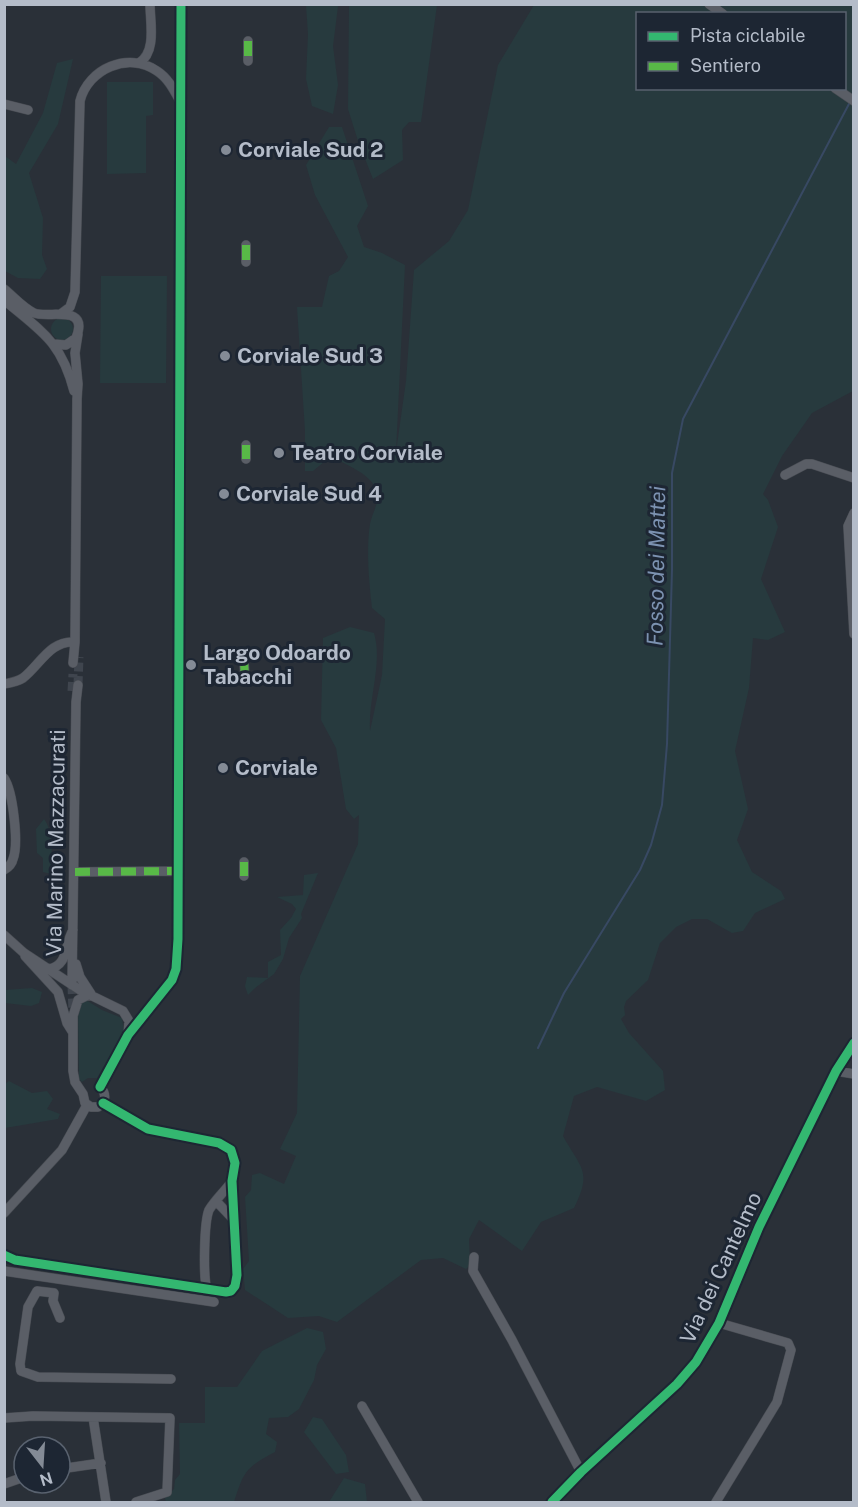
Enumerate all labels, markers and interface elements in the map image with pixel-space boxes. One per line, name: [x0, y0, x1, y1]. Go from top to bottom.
legend: [636, 12, 846, 90]
text: Pista ciclabile: [690, 25, 805, 46]
text: Sentiero: [690, 55, 761, 76]
place label: Corviale Sud 2: [238, 137, 383, 162]
marker: Corviale Sud 2: [219, 143, 233, 157]
place label: Corviale Sud 3: [237, 343, 383, 368]
marker: Corviale Sud 3: [218, 349, 232, 363]
place label: Teatro Corviale: [291, 440, 443, 465]
marker: Teatro Corviale: [272, 446, 286, 460]
place label: Corviale Sud 4: [236, 481, 382, 506]
water label: Fosso dei Mattei: [642, 485, 670, 646]
marker: Corviale Sud 4: [217, 487, 231, 501]
place label: Largo Odoardo Tabacchi: [203, 640, 351, 689]
marker: Largo Odoardo Tabacchi: [184, 658, 198, 672]
street label: Via Marino Mazzacurati: [41, 729, 70, 957]
place label: Corviale: [235, 755, 318, 780]
marker: Corviale: [216, 761, 230, 775]
street label: Via dei Cantelmo: [675, 1188, 767, 1347]
north arrow: [12, 1435, 72, 1495]
text: N: [37, 1468, 55, 1490]

